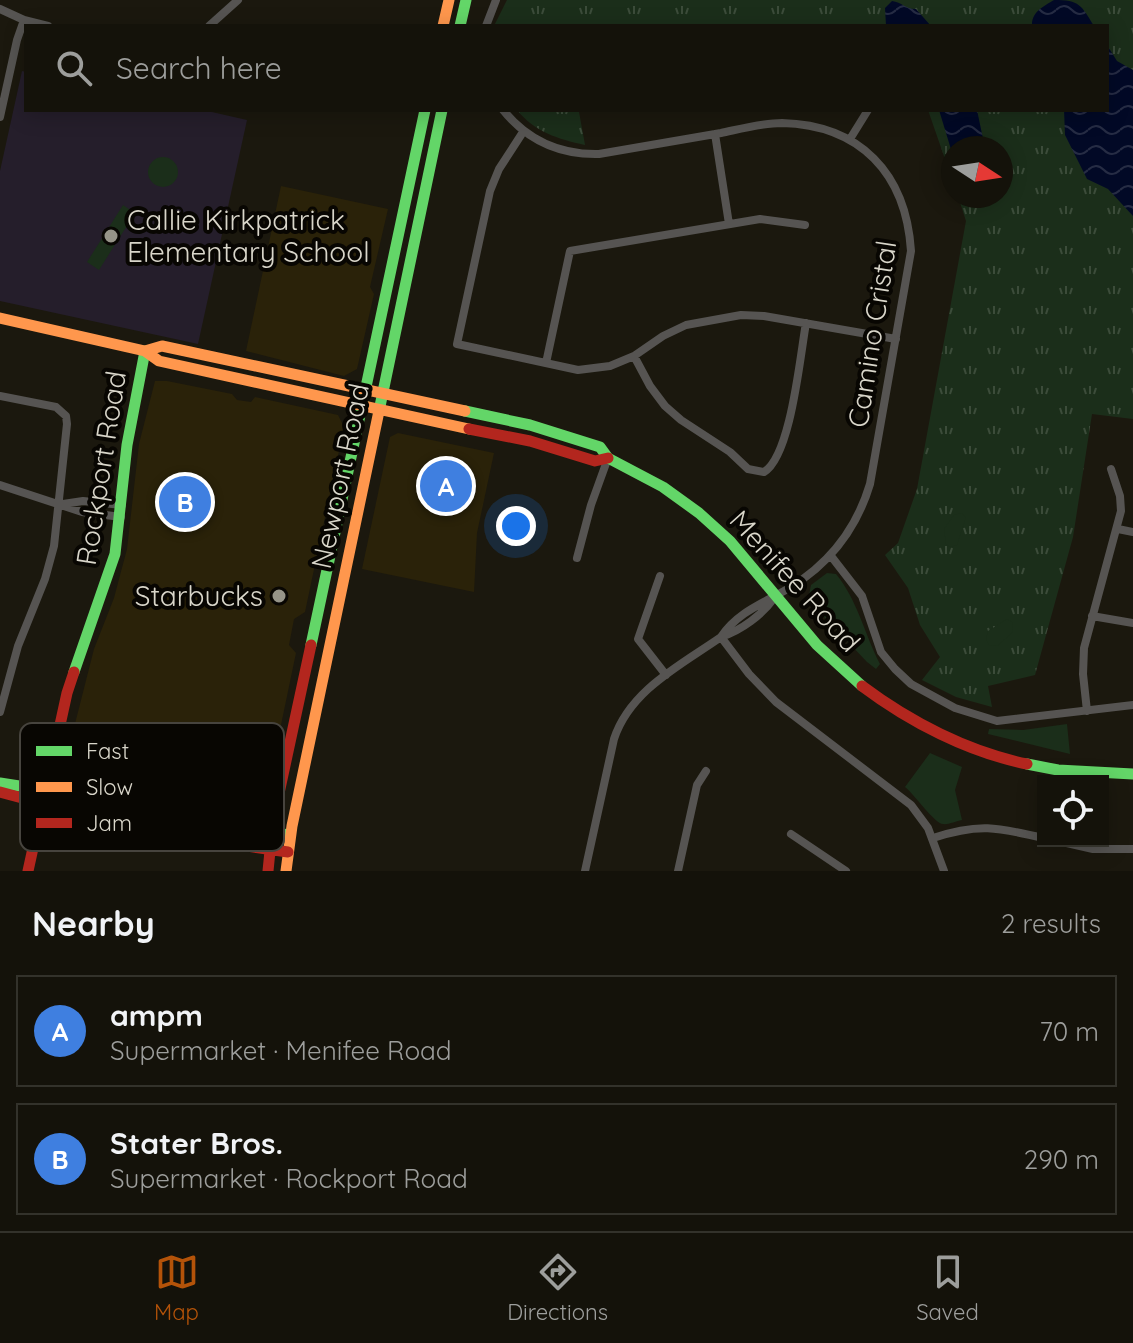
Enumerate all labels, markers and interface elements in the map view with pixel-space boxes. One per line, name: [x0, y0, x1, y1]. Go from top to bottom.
search box: [24, 24, 1109, 112]
icon: search: [52, 46, 96, 90]
text: Search here: [116, 49, 282, 87]
north arrow: [941, 136, 1013, 208]
place label: Callie Kirkpatrick Elementary School: [127, 202, 370, 269]
marker: Callie Kirkpatrick Elementary School: [102, 227, 120, 245]
street label: Camino Cristal: [839, 238, 904, 430]
street label: Rockport Road: [68, 368, 133, 568]
street label: Newport Road: [303, 380, 376, 572]
pin: A: [420, 456, 472, 516]
pin: B: [159, 472, 211, 532]
street label: Menifee Road: [723, 502, 868, 659]
your location: [496, 506, 536, 546]
place label: Starbucks: [135, 578, 263, 613]
marker: Starbucks: [270, 587, 288, 605]
legend: [20, 723, 284, 851]
text: Fast: [86, 737, 129, 765]
text: Slow: [86, 773, 133, 801]
map controls: [1037, 775, 1109, 847]
button: locate: [1037, 775, 1109, 847]
text: Jam: [86, 809, 132, 837]
text: Nearby: [32, 902, 155, 945]
text: 2 results: [1001, 907, 1101, 940]
text: ampm: [110, 996, 203, 1034]
text: A: [52, 1015, 68, 1048]
text: 70 m: [1039, 1015, 1099, 1048]
text: Supermarket · Menifee Road: [110, 1034, 452, 1067]
text: Stater Bros.: [110, 1124, 283, 1162]
text: B: [51, 1143, 69, 1176]
text: 290 m: [1024, 1143, 1099, 1176]
text: Supermarket · Rockport Road: [110, 1162, 468, 1195]
tab: Map: [154, 1250, 199, 1326]
tab: Directions: [507, 1250, 608, 1326]
tab: Saved: [916, 1250, 979, 1326]

